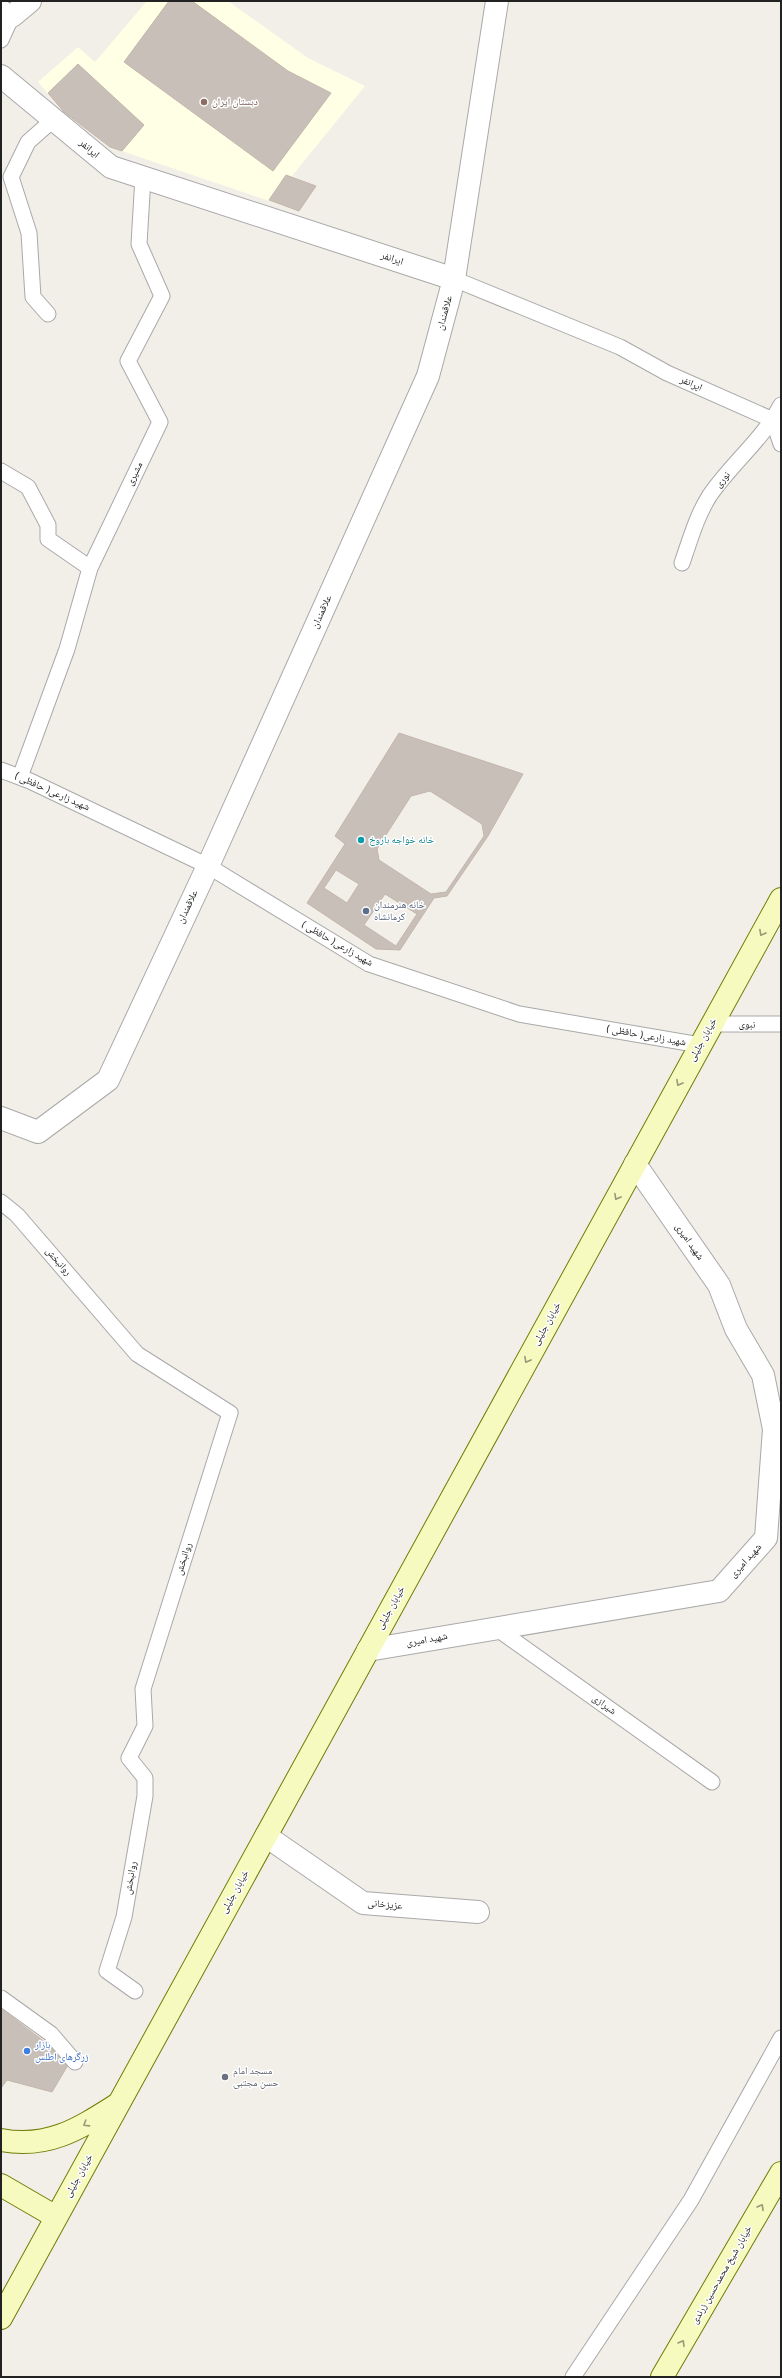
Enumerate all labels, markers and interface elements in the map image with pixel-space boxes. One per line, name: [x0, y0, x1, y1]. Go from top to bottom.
place label: دبستان ایران: [212, 96, 258, 109]
marker: دبستان ایران: [199, 97, 209, 107]
street label: ایرانفر: [75, 136, 102, 161]
street label: ایرانفر: [378, 249, 405, 269]
street label: علاقمندان: [434, 294, 456, 332]
street label: ایرانفر: [677, 373, 704, 395]
street label: مشیری: [124, 460, 147, 488]
street label: نوری: [712, 469, 734, 491]
street label: علاقمندان: [309, 593, 335, 631]
street label: شهید زارعی( حافظی ): [12, 770, 92, 815]
place label: خانه خواجه باروخ: [369, 834, 435, 847]
marker: خانه خواجه باروخ: [356, 835, 366, 845]
street label: علاقمندان: [175, 888, 201, 926]
place label: خانه هنرمندان کرمانشاه: [374, 899, 426, 924]
marker: خانه هنرمندان کرمانشاه: [361, 906, 371, 916]
street label: شهید زارعی( حافظی ): [299, 918, 376, 970]
one-way arrow: [760, 929, 767, 936]
street label: خیابان جلیلی: [686, 1015, 721, 1064]
street label: نبوی: [739, 1018, 756, 1032]
street label: شهید زارعی( حافظی ): [605, 1023, 687, 1049]
one-way arrow: [677, 1079, 684, 1087]
one-way arrow: [614, 1193, 621, 1200]
street label: شهید امیری: [672, 1221, 707, 1263]
street label: روانبخش: [42, 1245, 74, 1279]
street label: خیابان جلیلی: [530, 1299, 565, 1348]
one-way arrow: [525, 1356, 532, 1364]
street label: روانبخش: [173, 1541, 195, 1577]
street label: شهید امیری: [727, 1541, 765, 1581]
street label: خیابان جلیلی: [374, 1583, 409, 1632]
street label: شهید امیری: [405, 1630, 449, 1650]
street label: شیرازی: [589, 1692, 619, 1718]
street label: روانبخش: [122, 1860, 140, 1896]
street label: خیابان جلیلی: [218, 1867, 253, 1916]
street label: عزیزخانی: [367, 1897, 403, 1913]
place label: بازار زرگرهای اطلس: [34, 2039, 89, 2064]
marker: بازار زرگرهای اطلس: [22, 2046, 32, 2056]
place label: مسجد امام حسن مجتبی: [233, 2065, 279, 2090]
marker: مسجد امام حسن مجتبی: [220, 2072, 230, 2082]
one-way arrow: [83, 2119, 90, 2127]
street label: خیابان جلیلی: [62, 2151, 97, 2200]
one-way arrow: [757, 2204, 764, 2211]
street label: خیابان شیخ محمدحسین زرندی: [689, 2223, 756, 2327]
one-way arrow: [677, 2340, 684, 2347]

